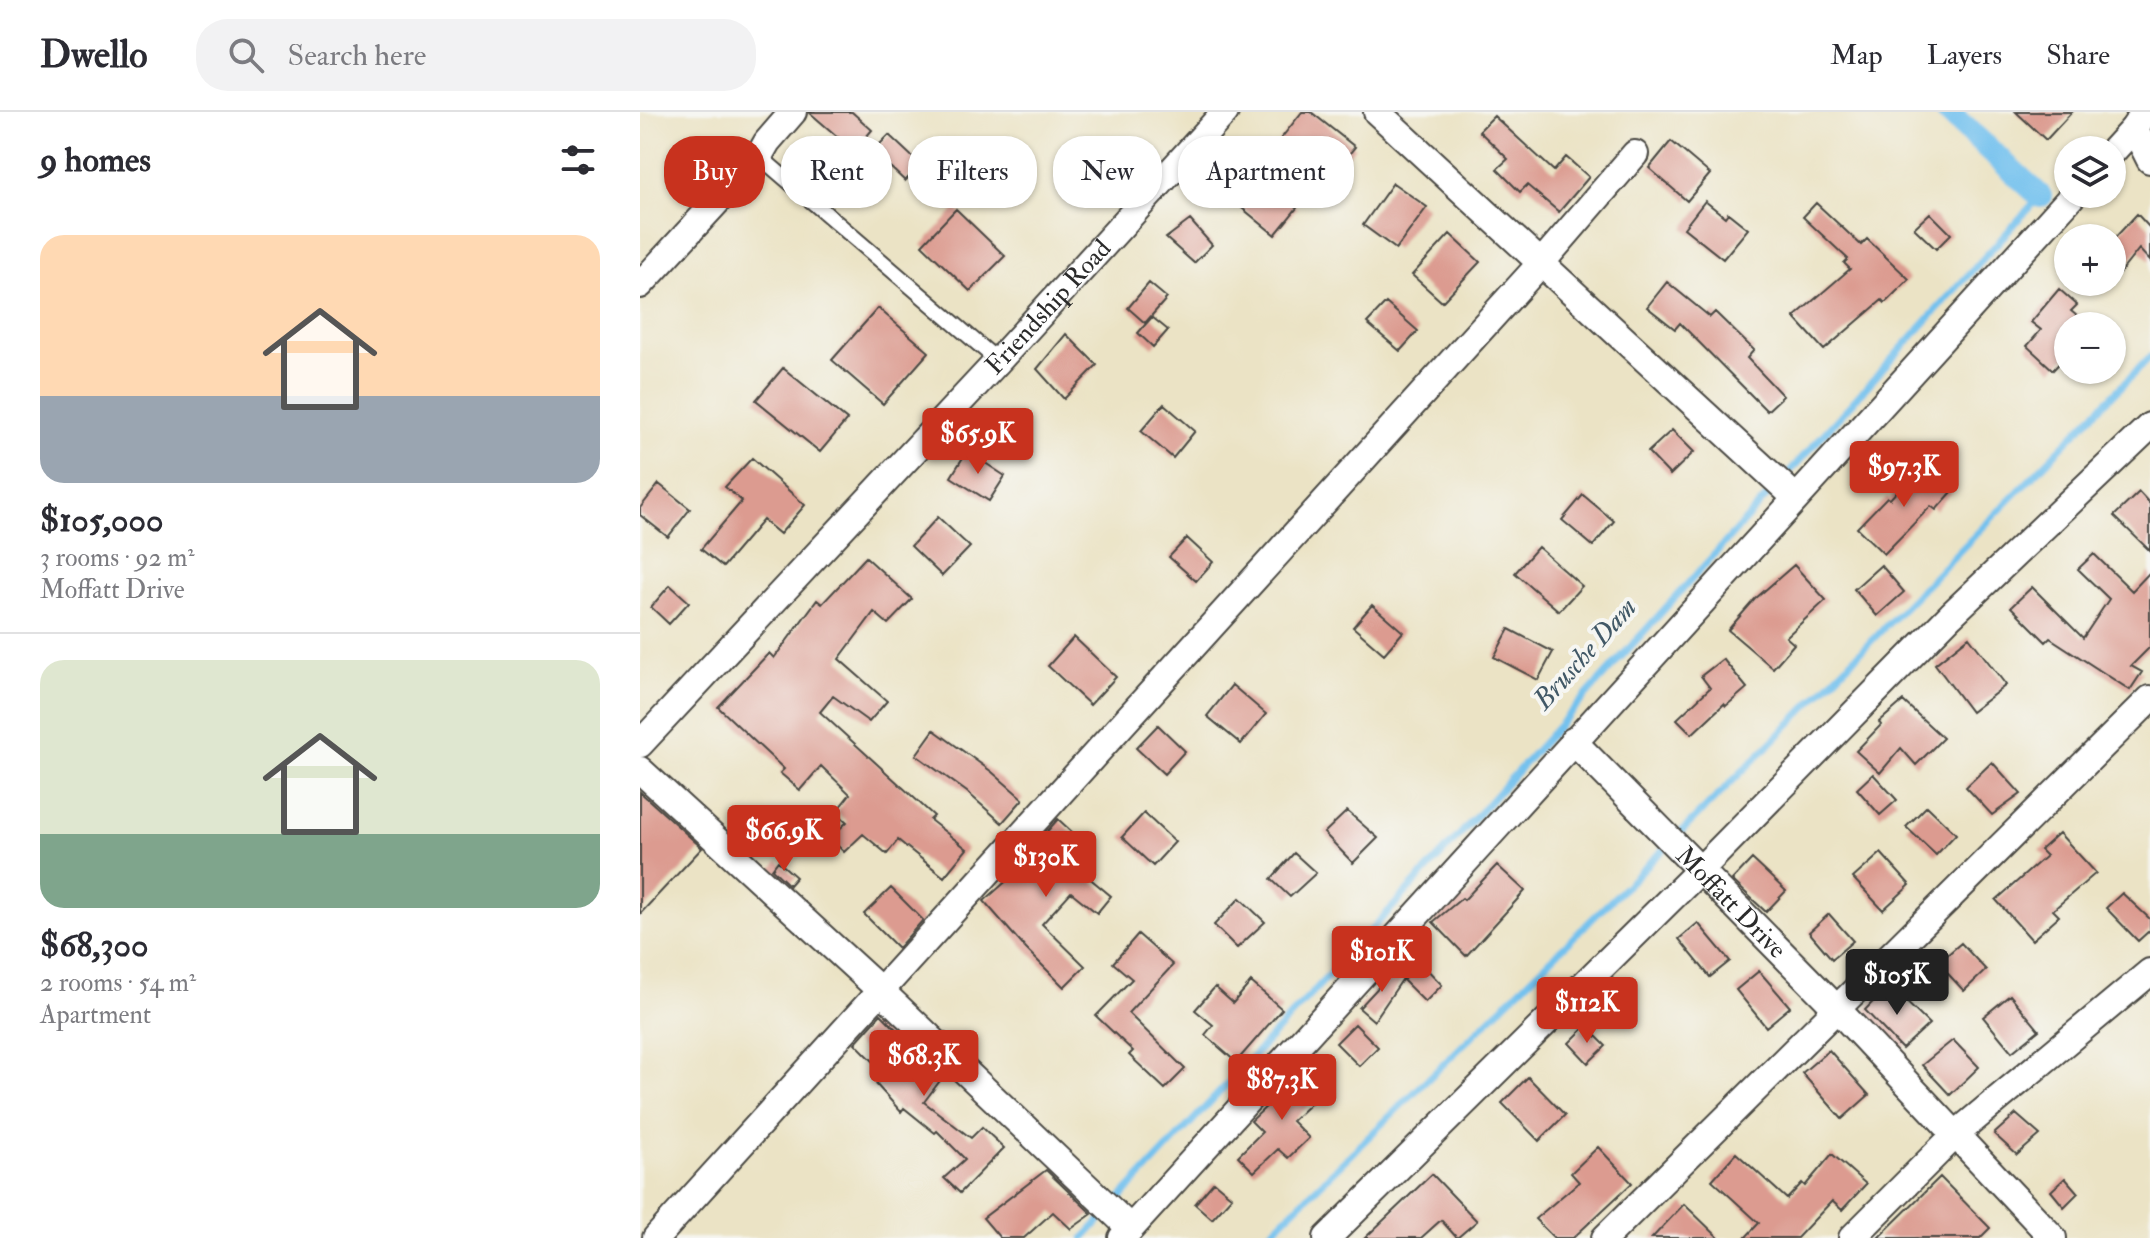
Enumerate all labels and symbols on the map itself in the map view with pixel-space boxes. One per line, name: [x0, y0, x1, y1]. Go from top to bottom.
street label: Friendship Road: [979, 233, 1118, 381]
pin: $65.9K: [913, 408, 1043, 476]
pin: $97.3K: [1839, 441, 1969, 509]
water label: Brusche Dam: [1524, 591, 1644, 719]
pin: $66.9K: [719, 805, 849, 873]
pin: $130K: [990, 831, 1102, 899]
street label: Moffatt Drive: [1669, 840, 1793, 966]
pin: $101K: [1326, 926, 1438, 994]
pin: $105K: [1841, 949, 1953, 1017]
pin: $112K: [1531, 977, 1643, 1045]
pin: $68.3K: [859, 1030, 989, 1098]
pin: $87.3K: [1217, 1054, 1347, 1122]

